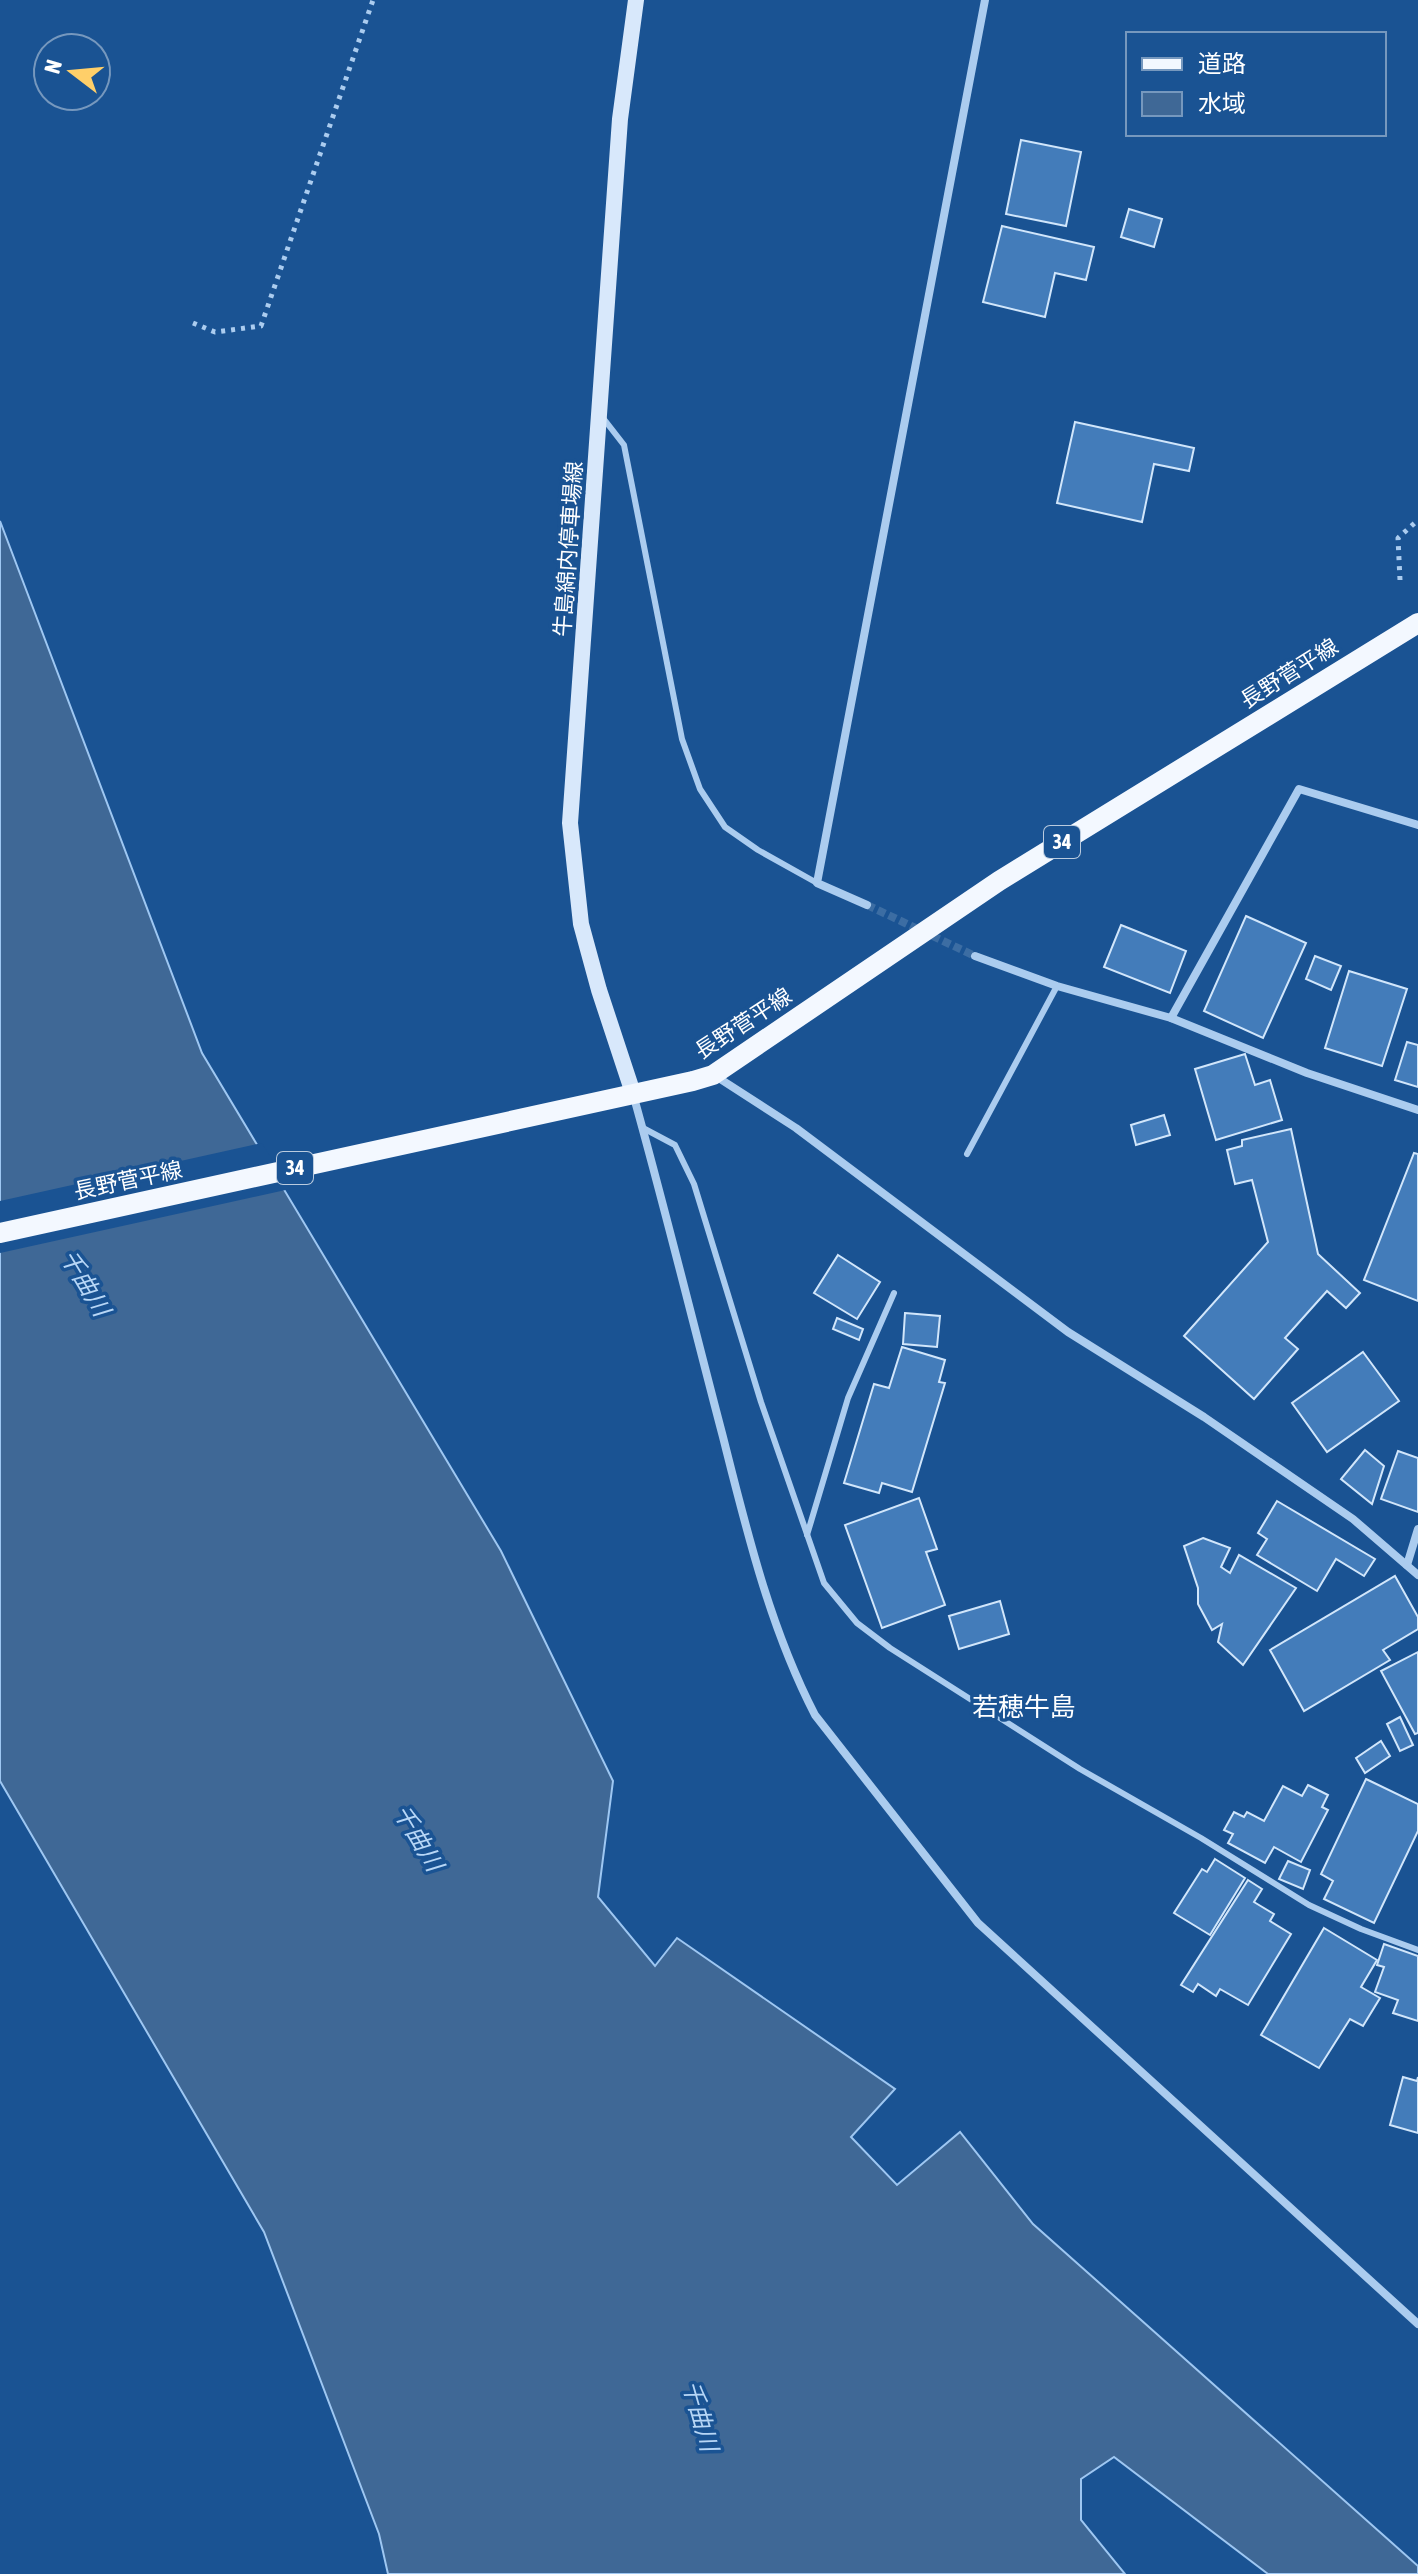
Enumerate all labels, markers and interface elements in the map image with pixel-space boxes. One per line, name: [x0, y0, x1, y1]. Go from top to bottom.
north arrow: [32, 32, 112, 112]
legend: [1126, 32, 1386, 136]
text: 道路: [1198, 50, 1246, 77]
text: N: [38, 57, 67, 76]
text: 水域: [1198, 90, 1246, 117]
street label: 牛島綿内停車場線: [549, 460, 587, 638]
street label: 長野菅平線: [1235, 633, 1343, 713]
road number: 34: [1044, 826, 1080, 858]
street label: 長野菅平線: [690, 982, 796, 1064]
road number: 34: [277, 1152, 313, 1184]
street label: 長野菅平線: [71, 1156, 185, 1204]
water label: 千曲川: [55, 1245, 117, 1323]
district label: 若穂牛島: [972, 1692, 1076, 1722]
water label: 千曲川: [388, 1800, 450, 1878]
water label: 千曲川: [678, 2378, 724, 2457]

